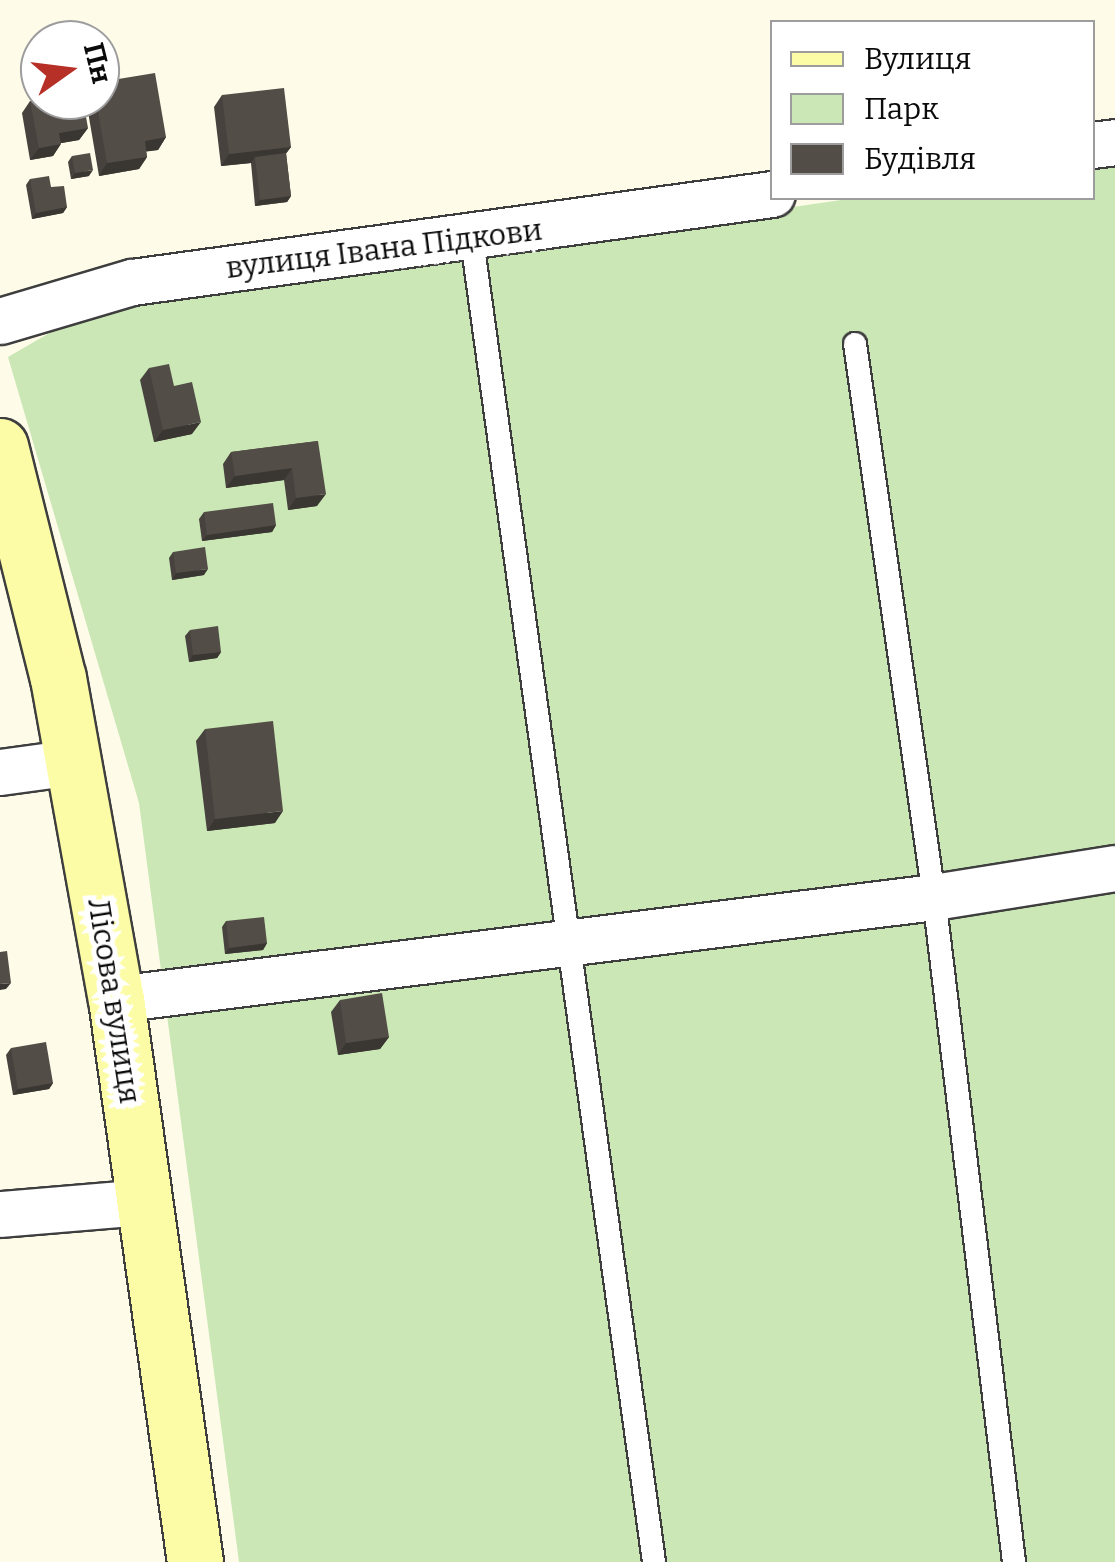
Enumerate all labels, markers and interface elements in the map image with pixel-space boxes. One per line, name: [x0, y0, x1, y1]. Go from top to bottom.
north arrow: [20, 20, 120, 120]
legend: [770, 20, 1095, 200]
text: Пн: [77, 39, 119, 87]
text: Вулиця: [864, 41, 971, 77]
text: Парк: [864, 91, 939, 127]
text: Будівля: [864, 141, 976, 177]
street label: вулиця Івана Підкови: [224, 212, 544, 286]
street label: Лісова вулиця: [80, 896, 148, 1106]

